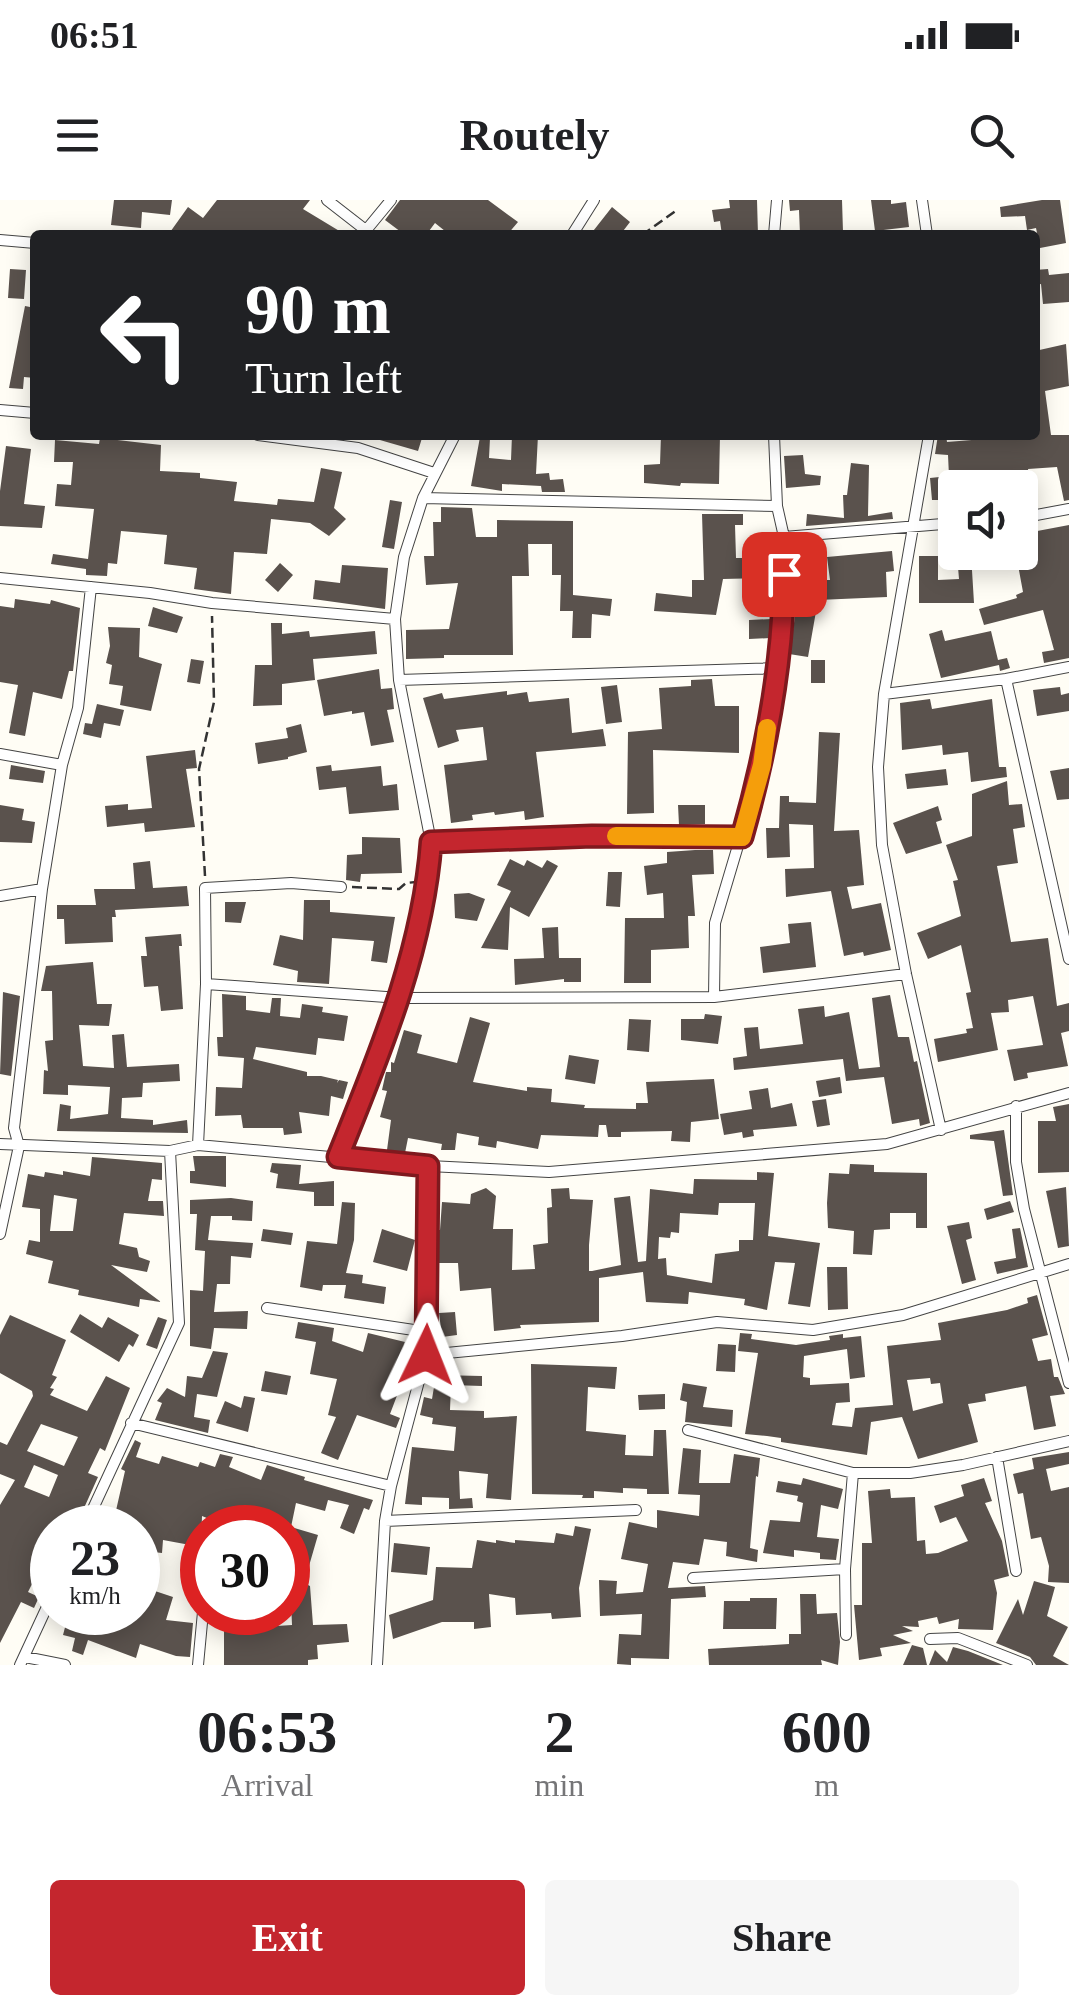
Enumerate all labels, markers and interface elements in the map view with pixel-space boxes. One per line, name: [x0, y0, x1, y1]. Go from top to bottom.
text: 06:51: [50, 14, 139, 56]
icon: menu: [50, 108, 105, 163]
icon: search: [964, 108, 1019, 163]
text: Routely: [460, 110, 610, 160]
icon: left: [80, 270, 210, 400]
text: 90 m: [245, 271, 391, 348]
text: Turn left: [245, 353, 402, 403]
map controls: [938, 470, 1038, 570]
button: sound: [938, 470, 1038, 570]
pin: [742, 532, 827, 617]
icon: arrive: [757, 547, 812, 602]
position arrow: [374, 1303, 478, 1407]
speed limit sign: 30: [180, 1505, 310, 1635]
text: 23: [70, 1530, 120, 1586]
text: km/h: [69, 1582, 121, 1609]
text: 06:53: [197, 1699, 337, 1765]
text: 2: [544, 1699, 574, 1765]
text: 600: [782, 1699, 872, 1765]
text: Arrival: [221, 1767, 313, 1803]
text: min: [535, 1767, 584, 1803]
text: m: [814, 1767, 839, 1803]
button: Exit: [50, 1880, 525, 1995]
button: Share: [545, 1880, 1019, 1995]

